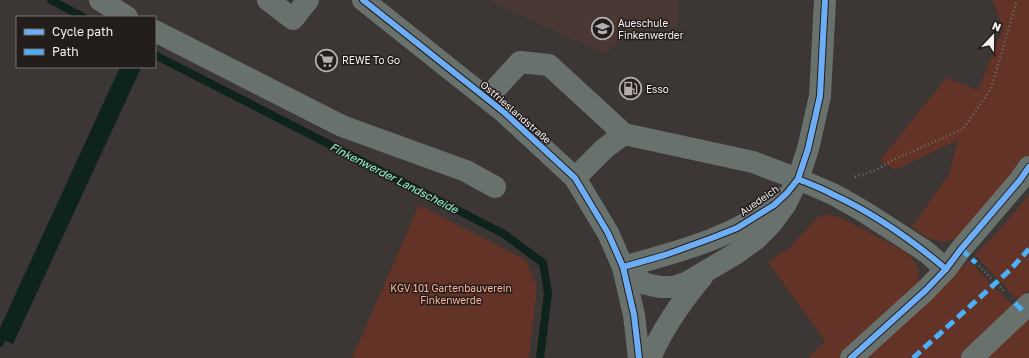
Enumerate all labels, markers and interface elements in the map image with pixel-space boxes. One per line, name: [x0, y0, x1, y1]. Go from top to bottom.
legend: [16, 16, 156, 68]
school or university icon: Aueschule Finkenwerder: [590, 16, 616, 42]
north arrow: [973, 16, 1013, 56]
place label: Aueschule Finkenwerder: [618, 17, 684, 41]
text: N: [991, 19, 1003, 34]
text: Cycle path: [52, 24, 113, 39]
text: Path: [52, 44, 79, 59]
supermarket icon: REWE To Go: [314, 47, 340, 73]
place label: REWE To Go: [342, 54, 400, 66]
fuel station icon: Esso: [617, 76, 643, 102]
street label: Ostfrieslandstraße: [478, 78, 554, 146]
place label: Esso: [646, 83, 669, 95]
water label: Finkenwerder Landscheide: [328, 140, 462, 216]
street label: Auedeich: [737, 182, 781, 218]
park label: KGV 101 Gartenbauverein Finkenwerde: [390, 282, 512, 306]

